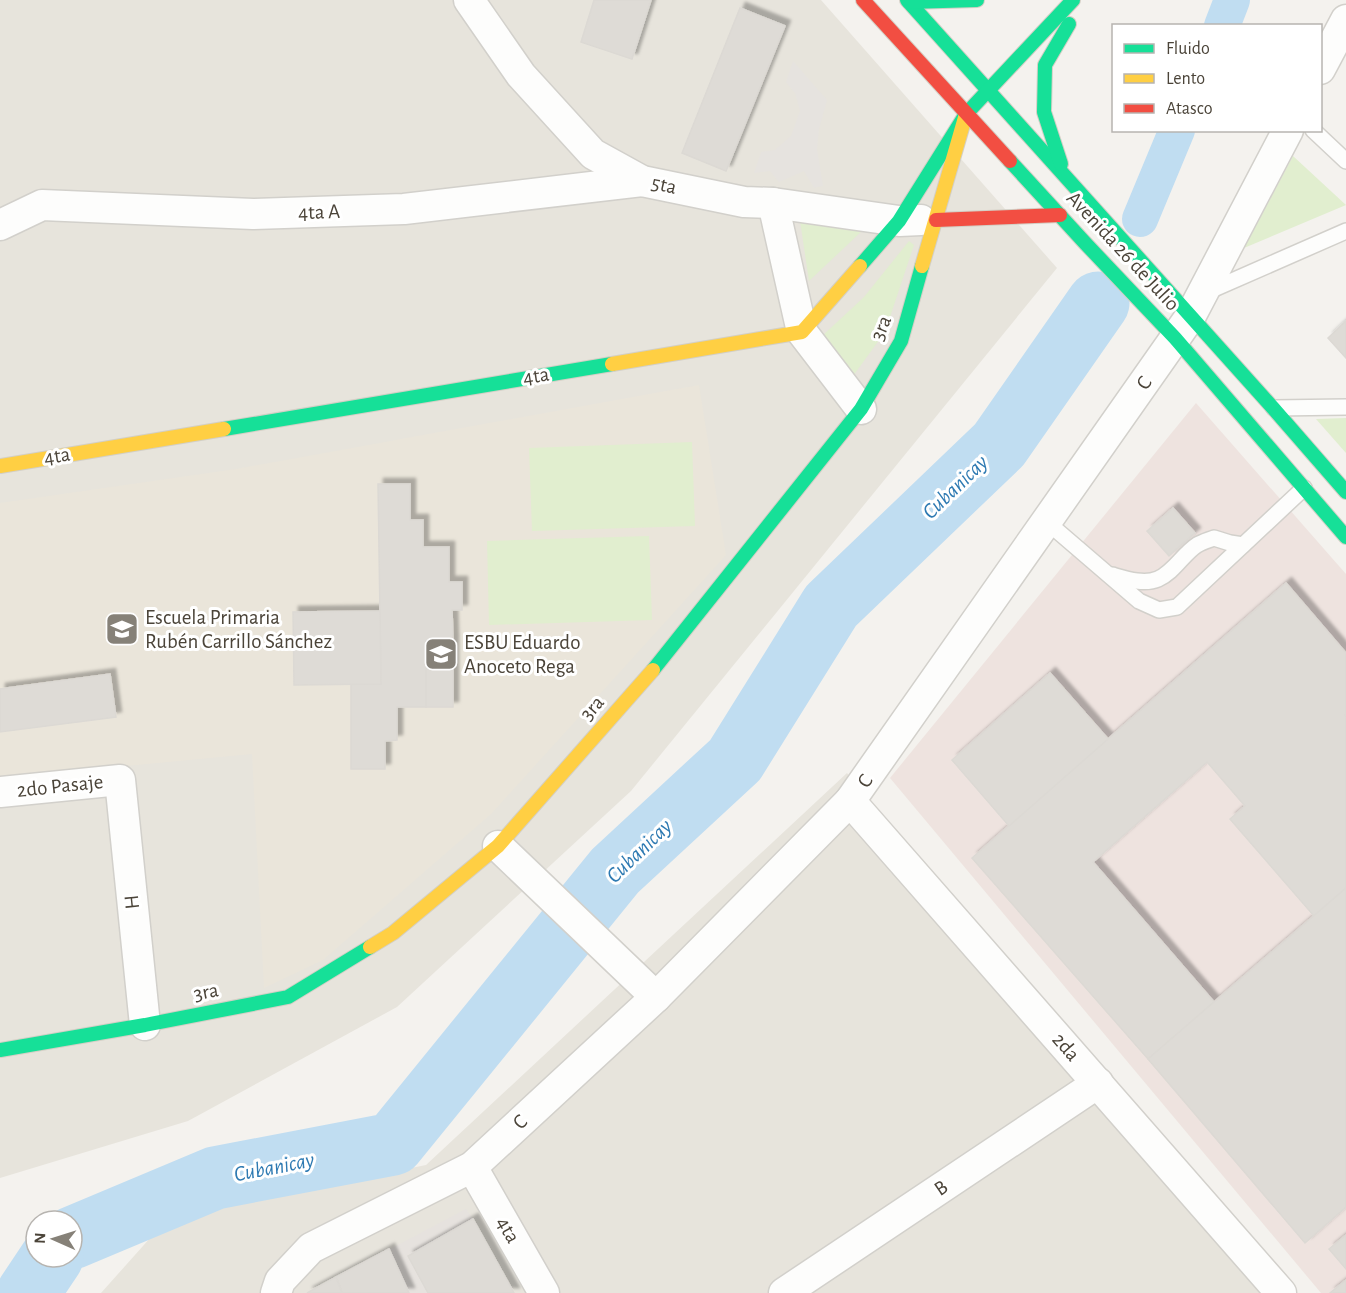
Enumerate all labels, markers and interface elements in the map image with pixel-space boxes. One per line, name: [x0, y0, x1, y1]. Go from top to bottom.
legend: [1112, 24, 1322, 132]
text: Fluido: [1166, 40, 1210, 58]
text: Lento: [1166, 70, 1205, 88]
text: Atasco: [1166, 100, 1213, 118]
street label: 5ta: [649, 172, 679, 198]
street label: Avenida 26 de Julio: [1063, 187, 1183, 315]
street label: 4ta A: [298, 201, 340, 223]
street label: 3ra: [867, 312, 896, 343]
street label: 4ta: [521, 364, 551, 388]
street label: C: [1132, 372, 1156, 393]
street label: 4ta: [42, 444, 72, 468]
water label: Cubanicay: [918, 451, 992, 523]
place label: Escuela Primaria Rubén Carrillo Sánchez: [145, 607, 332, 652]
school or university icon: Escuela Primaria Rubén Carrillo Sánchez: [104, 611, 140, 647]
place label: ESBU Eduardo Anoceto Rega: [464, 632, 581, 677]
school or university icon: ESBU Eduardo Anoceto Rega: [423, 636, 459, 672]
street label: 3ra: [576, 691, 608, 724]
street label: C: [853, 770, 877, 791]
street label: 2do Pasaje: [16, 771, 104, 801]
water label: Cubanicay: [602, 815, 676, 887]
street label: H: [121, 894, 143, 910]
street label: 3ra: [192, 979, 221, 1005]
street label: 2da: [1048, 1029, 1084, 1065]
street label: C: [509, 1111, 531, 1133]
water label: Cubanicay: [232, 1148, 316, 1186]
street label: B: [930, 1176, 952, 1200]
north arrow: [24, 1209, 84, 1269]
street label: 4ta: [492, 1213, 524, 1247]
text: N: [32, 1232, 48, 1244]

